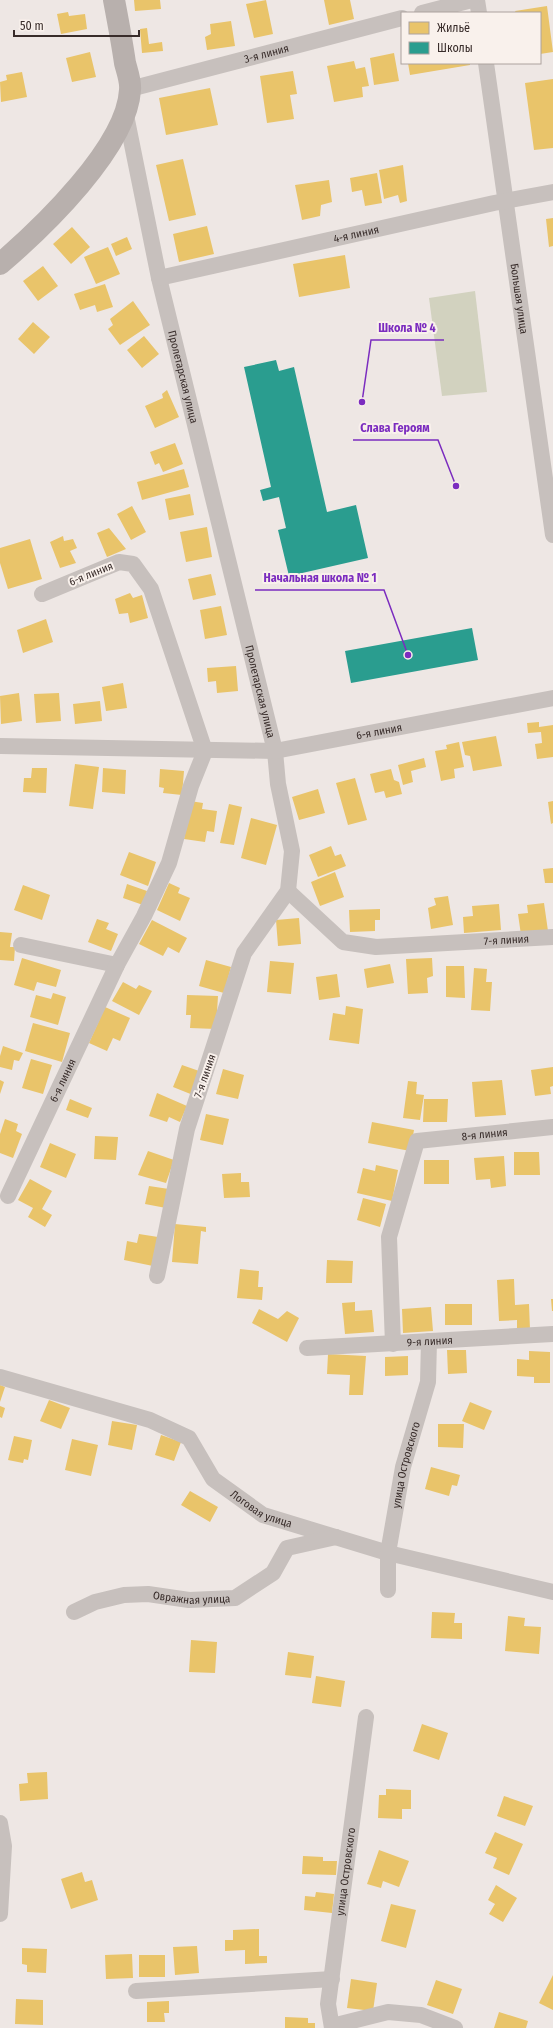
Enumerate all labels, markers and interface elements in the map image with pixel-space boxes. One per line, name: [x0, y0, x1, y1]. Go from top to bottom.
scale bar: [14, 12, 139, 38]
legend: [401, 12, 541, 64]
text: 50 m: [20, 19, 44, 33]
text: Жильё: [437, 21, 470, 35]
street label: 3-я линия: [243, 41, 290, 65]
text: Школы: [437, 41, 473, 55]
street label: 4-я линия: [332, 222, 380, 245]
street label: Большая улица: [508, 263, 531, 335]
callout: Школа № 4: [371, 316, 444, 340]
text: Школа № 4: [378, 321, 436, 335]
street label: Пролетарская улица: [166, 329, 201, 425]
callout: Слава Героям: [353, 416, 438, 440]
text: Слава Героям: [360, 421, 430, 435]
street label: 6-я линия: [67, 559, 115, 589]
callout: Начальная школа № 1: [255, 566, 384, 590]
text: Начальная школа № 1: [263, 571, 377, 585]
street label: Пролетарская улица: [243, 644, 278, 739]
street label: 6-я линия: [355, 720, 403, 742]
street label: 7-я линия: [483, 932, 529, 947]
street label: 7-я линия: [191, 1053, 219, 1099]
street label: 6-я линия: [47, 1057, 78, 1104]
street label: 8-я линия: [461, 1125, 508, 1143]
street label: 9-я линия: [406, 1333, 453, 1349]
street label: улица Островского: [389, 1420, 423, 1509]
street label: Логовая улица: [228, 1487, 294, 1530]
street label: Овражная улица: [152, 1588, 230, 1606]
street label: улица Островского: [333, 1826, 358, 1916]

